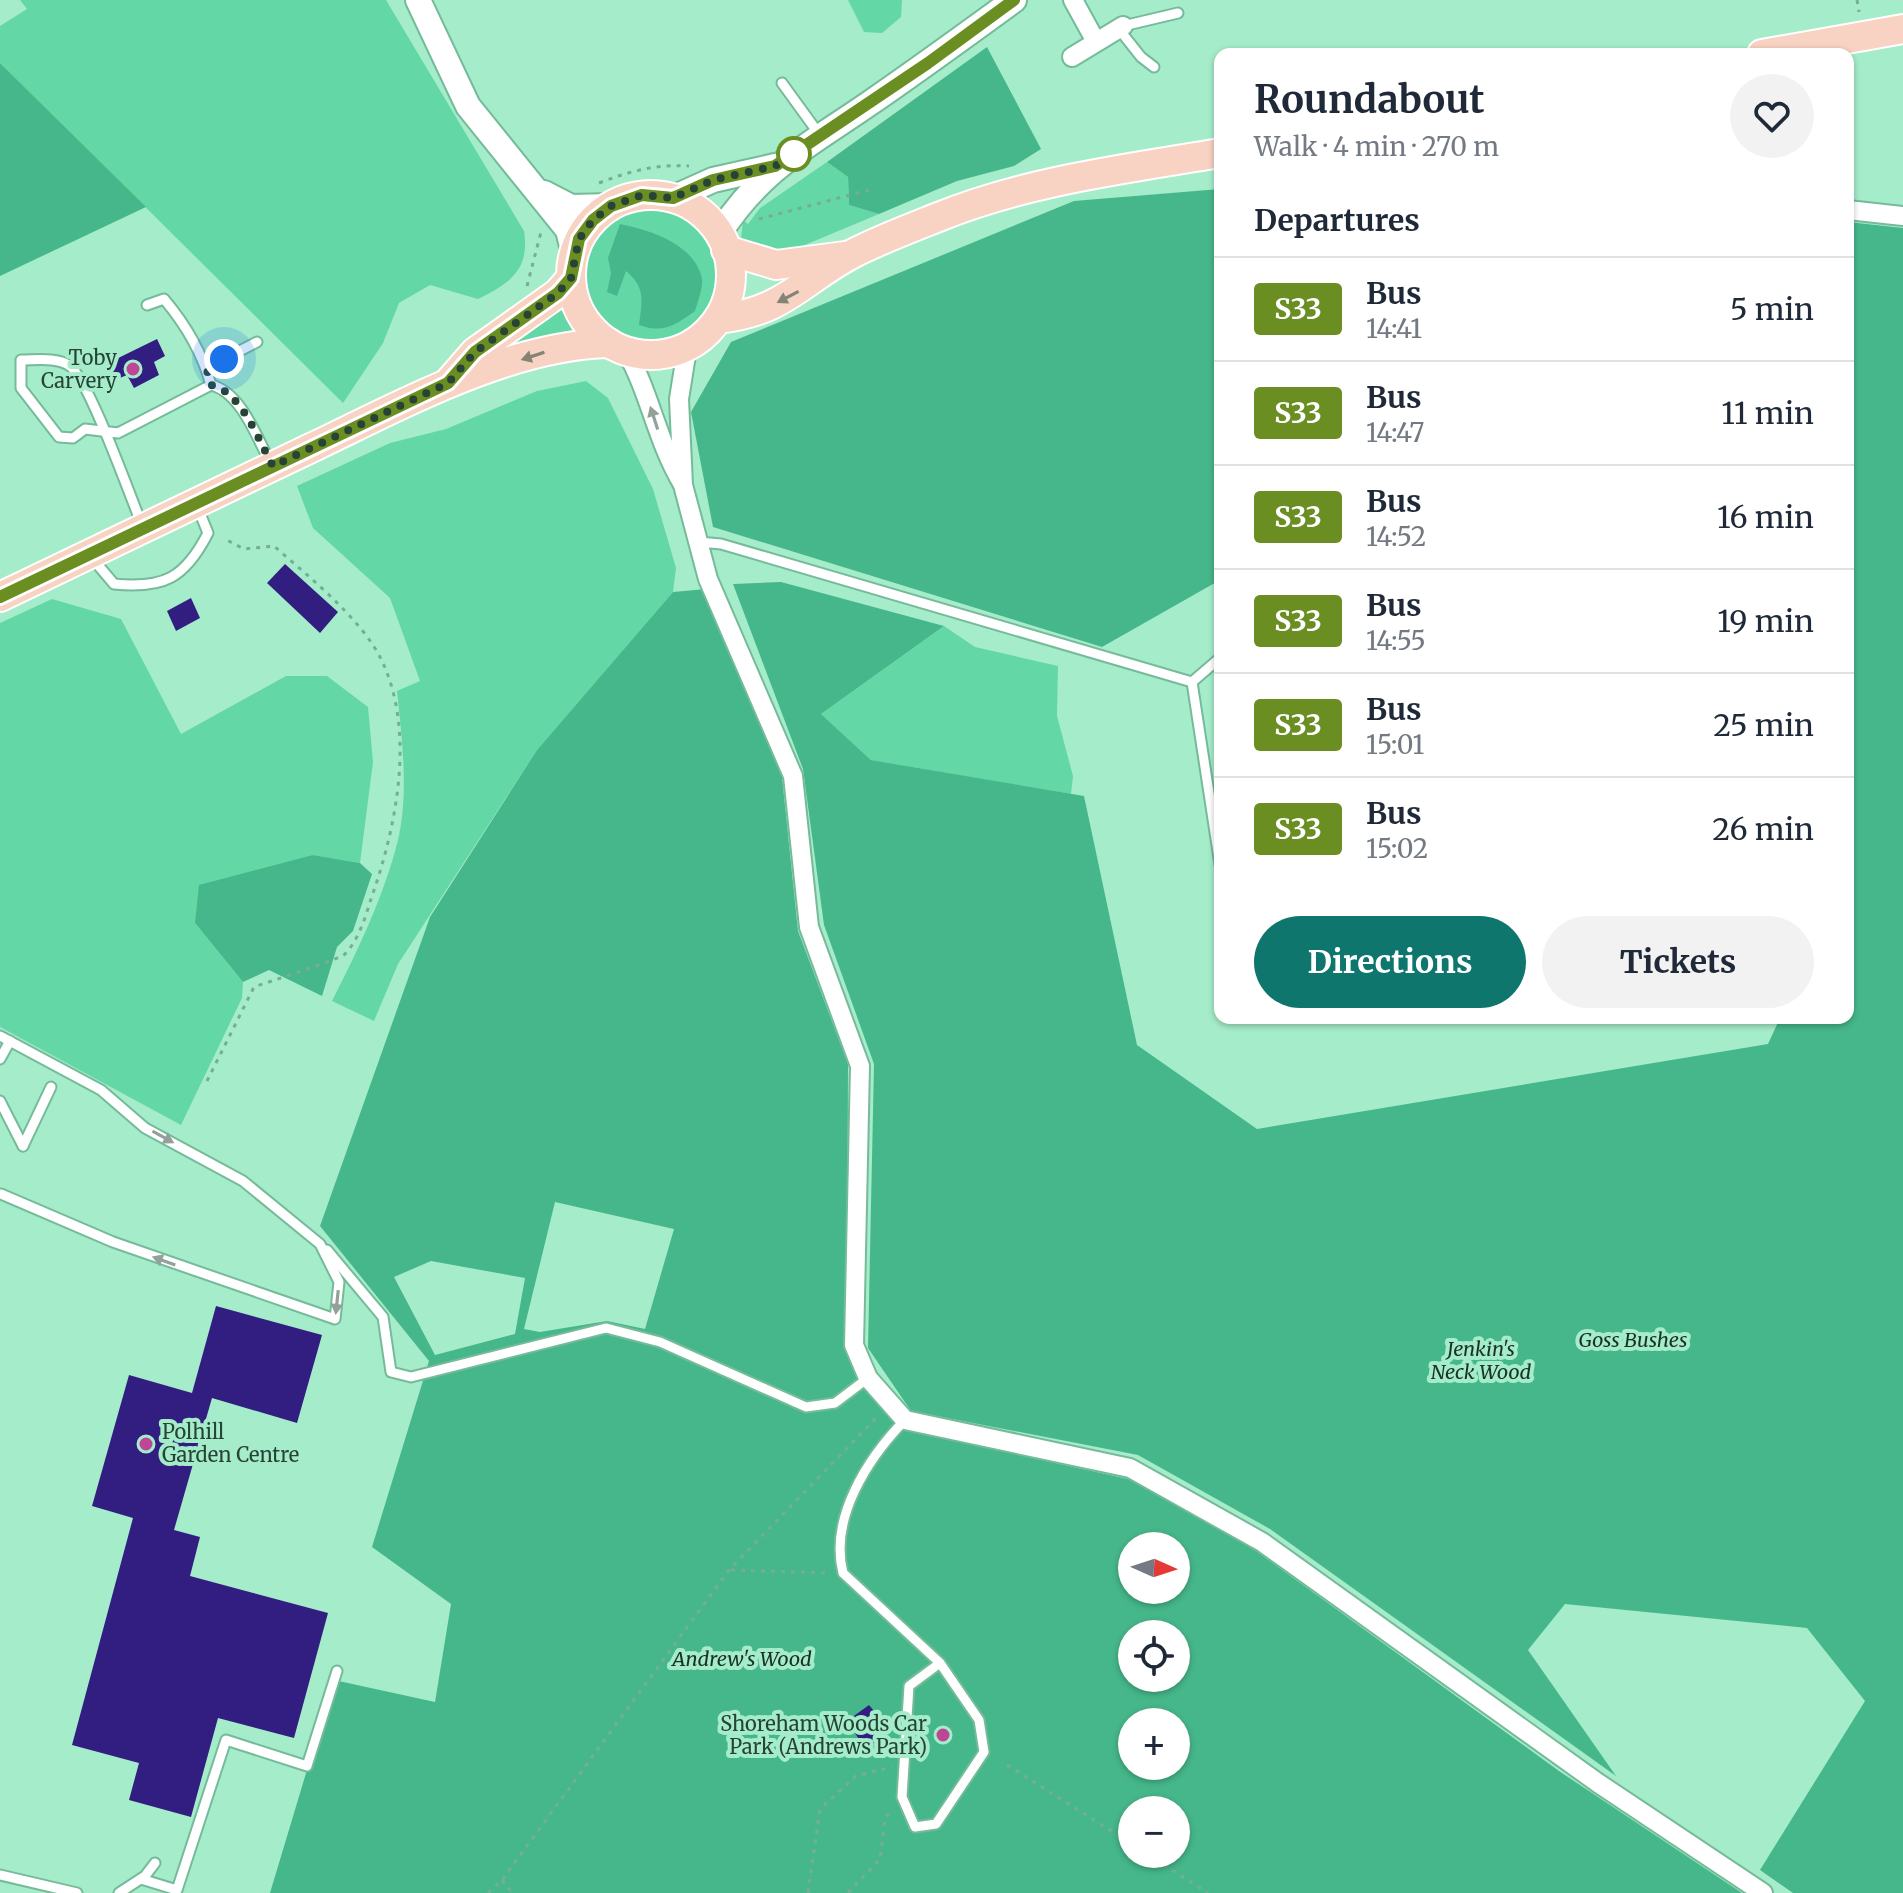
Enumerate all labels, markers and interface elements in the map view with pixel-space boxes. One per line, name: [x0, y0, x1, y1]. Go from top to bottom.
button: heart: [1730, 74, 1814, 158]
text: Roundabout: [1254, 76, 1484, 123]
text: Walk · 4 min · 270 m: [1254, 130, 1499, 163]
unlabelled marker: [777, 137, 811, 171]
text: Departures: [1254, 201, 1420, 239]
text: Bus: [1366, 274, 1422, 312]
one-way arrow: [777, 290, 799, 304]
text: 5 min: [1730, 290, 1814, 328]
text: S33: [1274, 291, 1322, 327]
text: 14:41: [1366, 312, 1422, 345]
your location: [204, 339, 244, 379]
place label: Toby Carvery: [41, 345, 117, 393]
one-way arrow: [521, 350, 545, 362]
marker: Toby Carvery: [124, 360, 142, 378]
text: Bus: [1366, 378, 1422, 416]
text: 11 min: [1721, 394, 1814, 432]
text: S33: [1274, 395, 1322, 431]
one-way arrow: [647, 406, 659, 430]
text: 14:47: [1366, 416, 1424, 449]
text: Bus: [1366, 482, 1422, 520]
text: 16 min: [1717, 498, 1814, 536]
text: S33: [1274, 499, 1322, 535]
text: 14:52: [1366, 520, 1426, 553]
text: Bus: [1366, 586, 1422, 624]
text: 19 min: [1717, 602, 1814, 640]
text: S33: [1274, 603, 1322, 639]
text: 14:55: [1366, 624, 1426, 657]
text: Bus: [1366, 690, 1422, 728]
text: 25 min: [1713, 706, 1814, 744]
text: S33: [1274, 707, 1322, 743]
text: 15:01: [1366, 728, 1424, 761]
text: Bus: [1366, 794, 1422, 832]
text: 26 min: [1712, 810, 1814, 848]
text: S33: [1274, 811, 1322, 847]
text: 15:02: [1366, 832, 1428, 865]
button: Directions: [1254, 916, 1526, 1008]
button: Tickets: [1542, 916, 1814, 1008]
one-way arrow: [151, 1130, 174, 1144]
one-way arrow: [152, 1254, 176, 1266]
one-way arrow: [330, 1290, 343, 1315]
park label: Goss Bushes: [1579, 1327, 1687, 1352]
park label: Jenkin's Neck Wood: [1431, 1336, 1532, 1384]
place label: Polhill Garden Centre: [162, 1419, 299, 1467]
marker: Polhill Garden Centre: [137, 1435, 155, 1453]
north arrow: [1118, 1532, 1190, 1604]
map controls: [1118, 1532, 1190, 1868]
button: locate: [1118, 1620, 1190, 1692]
park label: Andrew's Wood: [670, 1646, 812, 1671]
button: +: [1118, 1708, 1190, 1780]
place label: Shoreham Woods Car Park (Andrews Park): [720, 1711, 927, 1759]
marker: Shoreham Woods Car Park (Andrews Park): [934, 1726, 952, 1744]
button: −: [1118, 1796, 1190, 1868]

